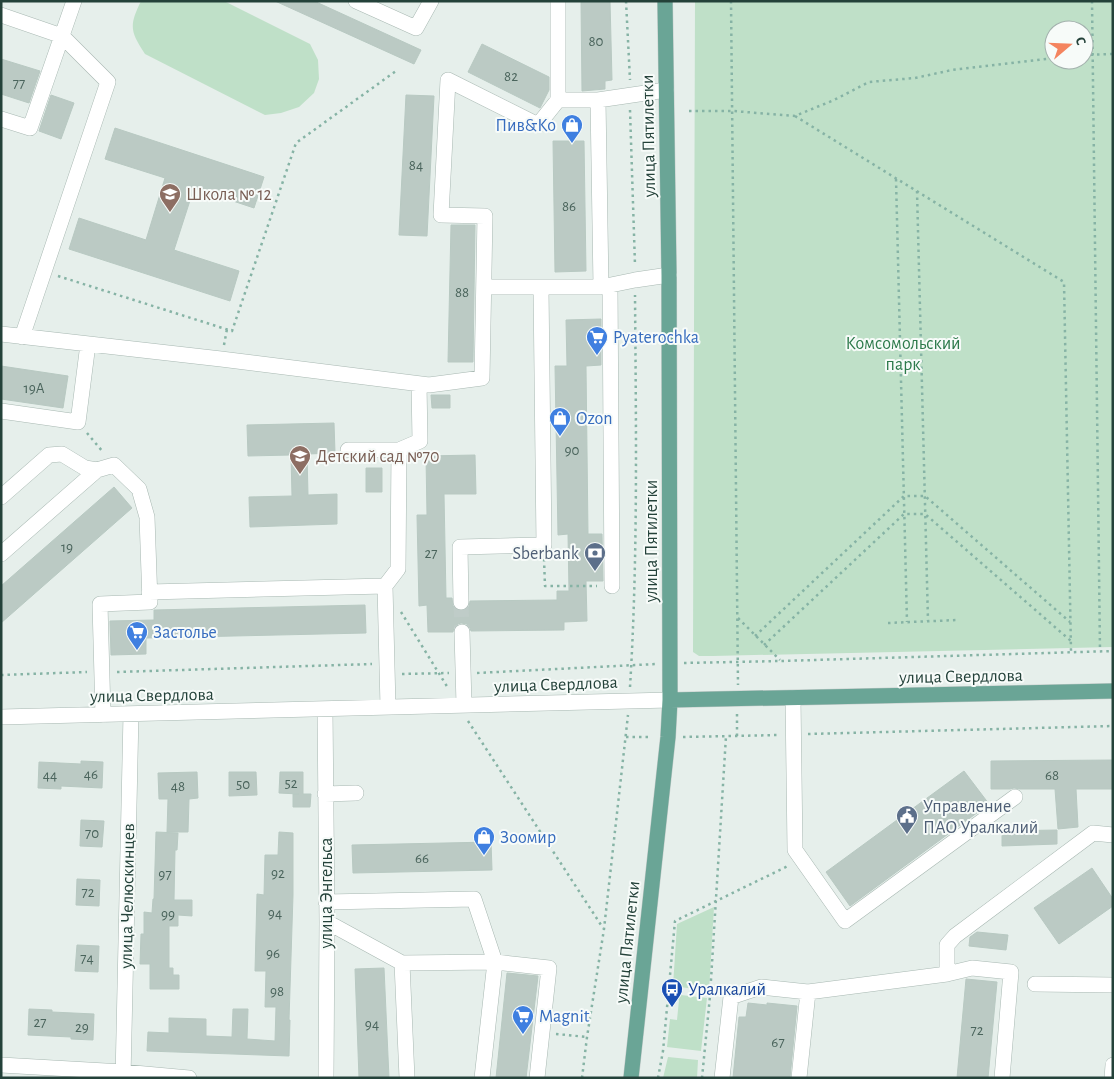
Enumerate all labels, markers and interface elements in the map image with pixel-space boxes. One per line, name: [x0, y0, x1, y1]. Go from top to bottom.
north arrow: [1044, 20, 1094, 70]
house number: 80: [588, 34, 604, 49]
text: С: [1072, 35, 1088, 47]
house number: 82: [504, 69, 518, 84]
street label: улица Пятилетки: [639, 74, 659, 198]
house number: 77: [13, 76, 25, 91]
shop icon: Пив&Ко: [560, 113, 584, 144]
place label: Пив&Ко: [495, 117, 556, 135]
house number: 84: [409, 158, 423, 173]
school or university icon: Школа № 12: [158, 182, 182, 213]
place label: Школа № 12: [186, 186, 272, 204]
house number: 86: [562, 199, 576, 214]
house number: 88: [455, 285, 469, 300]
supermarket icon: Pyaterochka: [585, 325, 609, 356]
place label: Pyaterochka: [613, 329, 699, 347]
park label: Комсомольский парк: [845, 335, 961, 374]
house number: 19А: [23, 381, 45, 396]
shop icon: Ozon: [548, 406, 572, 437]
place label: Ozon: [576, 410, 613, 428]
house number: 90: [565, 443, 580, 458]
school or university icon: Детский сад №70: [288, 444, 312, 475]
place label: Детский сад №70: [316, 448, 440, 466]
street label: улица Пятилетки: [643, 480, 661, 603]
house number: 19: [61, 540, 73, 555]
bank icon: Sberbank: [583, 541, 607, 572]
place label: Sberbank: [512, 545, 580, 563]
house number: 27: [424, 546, 438, 561]
supermarket icon: Застолье: [125, 620, 149, 651]
place label: Застолье: [153, 624, 217, 642]
street label: улица Свердлова: [898, 667, 1023, 687]
street label: улица Свердлова: [493, 674, 618, 696]
street label: улица Свердлова: [89, 686, 214, 706]
house number: 46: [84, 767, 98, 782]
house number: 44: [43, 768, 57, 783]
house number: 68: [1045, 768, 1059, 783]
house number: 52: [284, 776, 298, 791]
house number: 50: [236, 777, 250, 792]
house number: 48: [171, 779, 185, 794]
place label: Управление ПАО Уралкалий: [923, 798, 1038, 837]
public building icon: Управление ПАО Уралкалий: [895, 804, 919, 835]
street label: улица Челюскинцев: [118, 823, 138, 970]
shop icon: Зоомир: [472, 825, 496, 856]
house number: 70: [85, 826, 99, 841]
place label: Зоомир: [500, 829, 556, 847]
street label: улица Энгельса: [318, 837, 336, 950]
house number: 66: [415, 851, 429, 866]
house number: 92: [271, 866, 285, 881]
house number: 97: [158, 867, 172, 882]
street label: улица Пятилетки: [613, 880, 643, 1005]
house number: 72: [81, 885, 95, 900]
house number: 94: [268, 906, 282, 921]
house number: 99: [161, 907, 175, 922]
house number: 96: [266, 946, 280, 961]
house number: 74: [80, 951, 94, 966]
bus stop icon: Уралкалий: [660, 977, 684, 1008]
place label: Уралкалий: [688, 981, 766, 999]
house number: 98: [270, 984, 284, 999]
supermarket icon: Magnit: [511, 1004, 535, 1035]
place label: Magnit: [539, 1008, 590, 1026]
house number: 27: [33, 1015, 47, 1030]
house number: 94: [365, 1017, 379, 1032]
house number: 29: [75, 1020, 89, 1035]
house number: 72: [970, 1023, 984, 1038]
house number: 67: [771, 1035, 785, 1050]

